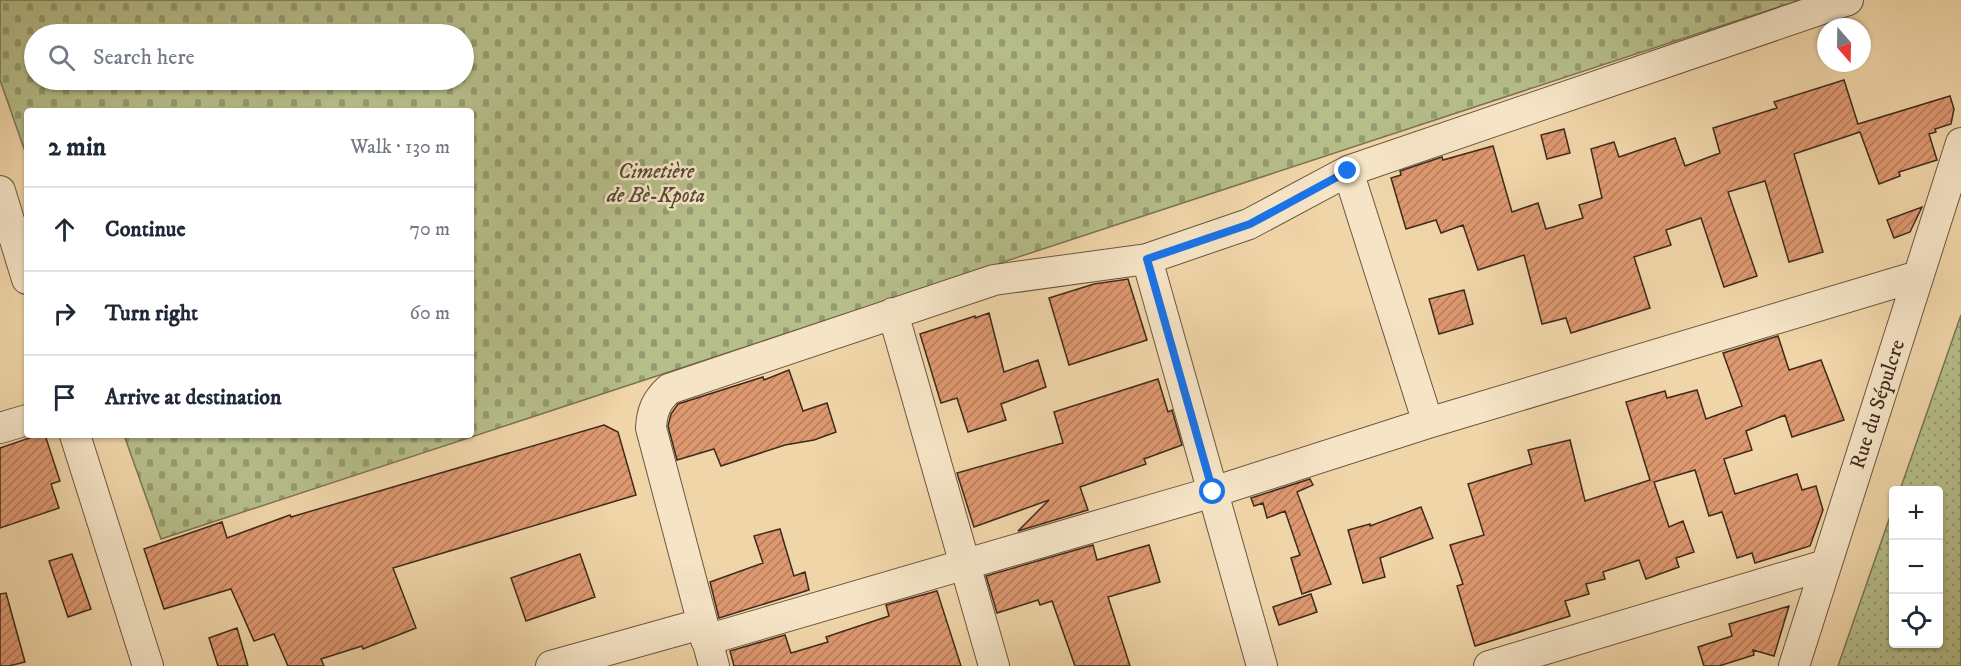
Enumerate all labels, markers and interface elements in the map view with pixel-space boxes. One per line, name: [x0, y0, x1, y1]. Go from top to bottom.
north arrow: [1817, 18, 1871, 72]
search box: [24, 24, 474, 90]
icon: search: [45, 41, 78, 74]
text: Search here: [93, 44, 195, 71]
text: 2 min: [48, 131, 106, 164]
text: Walk · 130 m: [350, 135, 450, 160]
route end: [1334, 157, 1360, 183]
park label: Cimetière de Bè-Kpota: [606, 159, 705, 209]
icon: ahead: [48, 213, 81, 246]
text: Continue: [105, 216, 186, 243]
text: 70 m: [409, 217, 450, 242]
icon: right: [48, 297, 81, 330]
text: Turn right: [105, 300, 198, 327]
text: 60 m: [410, 301, 450, 326]
street label: Rue du Sépulcre: [1845, 336, 1911, 472]
icon: arrive: [48, 381, 81, 414]
text: Arrive at destination: [105, 384, 282, 411]
route start: [1199, 478, 1225, 504]
map controls: [1889, 486, 1943, 648]
button: +: [1889, 486, 1943, 540]
button: −: [1889, 540, 1943, 594]
button: locate: [1889, 594, 1943, 648]

